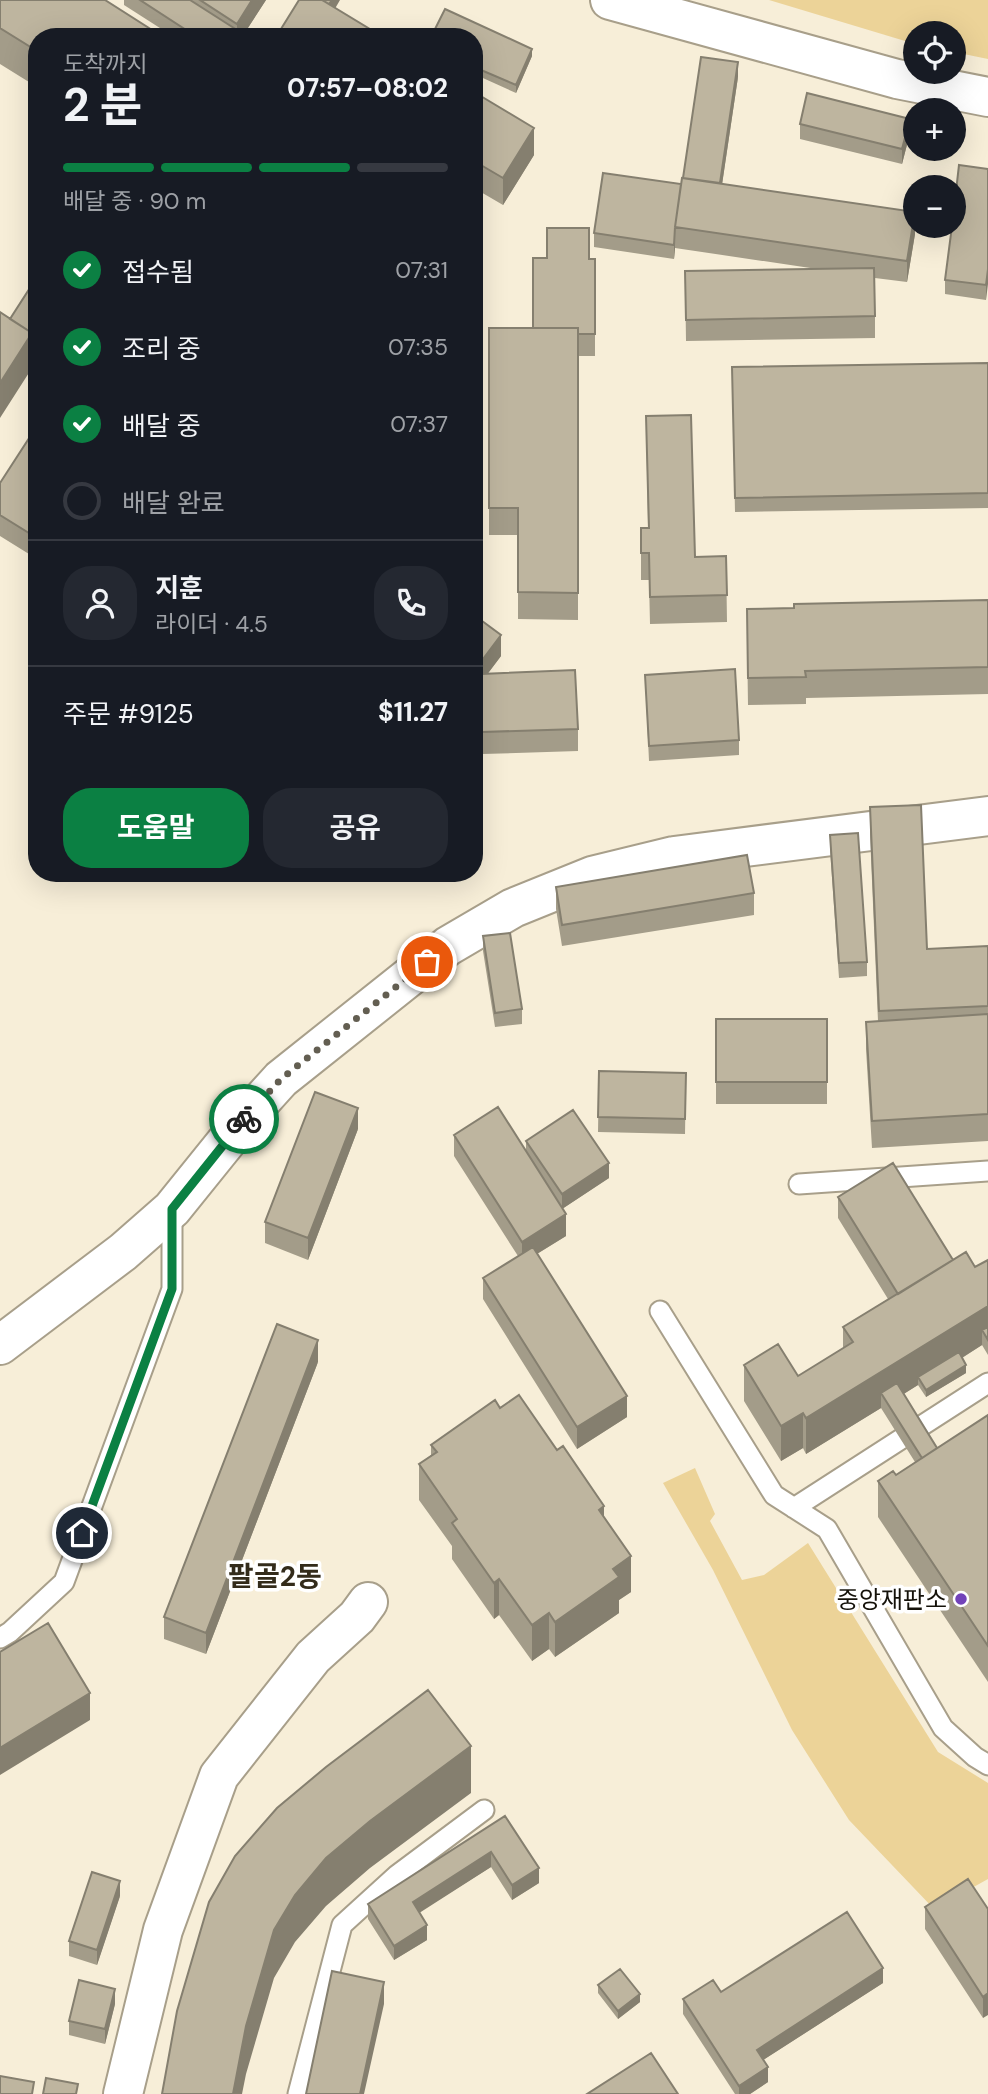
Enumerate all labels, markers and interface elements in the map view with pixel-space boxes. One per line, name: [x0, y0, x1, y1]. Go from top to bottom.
map controls: [903, 21, 966, 238]
button: locate: [903, 21, 966, 84]
text: 도착까지: [63, 49, 148, 79]
text: 07:57–08:02: [287, 71, 448, 105]
text: 2 분: [63, 75, 143, 135]
button: +: [903, 98, 966, 161]
button: −: [903, 175, 966, 238]
text: 배달 중 · 90 m: [63, 186, 206, 216]
icon: check: [63, 251, 101, 289]
text: 접수됨: [122, 255, 194, 289]
text: 07:31: [395, 255, 448, 285]
icon: check: [63, 328, 101, 366]
text: 조리 중: [122, 332, 201, 366]
text: 07:35: [388, 332, 448, 362]
icon: check: [63, 405, 101, 443]
text: 배달 중: [122, 409, 201, 443]
text: 07:37: [390, 409, 448, 439]
text: 배달 완료: [122, 486, 225, 520]
button: person: [63, 566, 137, 640]
button: phone: [374, 566, 448, 640]
text: 지훈: [155, 571, 203, 605]
text: 라이더 · 4.5: [155, 609, 268, 639]
text: $11.27: [378, 695, 448, 729]
text: 주문 #9125: [63, 697, 194, 731]
button: 도움말: [63, 788, 249, 868]
button: 공유: [263, 788, 448, 868]
pin: [397, 932, 457, 992]
icon: bag: [408, 943, 446, 981]
courier: [209, 1084, 279, 1154]
icon: bike: [225, 1100, 263, 1138]
pin: [52, 1503, 112, 1563]
icon: home: [63, 1514, 101, 1552]
district label: 팔골2동: [228, 1558, 322, 1595]
place label: 중앙재판소: [837, 1584, 947, 1615]
marker: 중앙재판소: [953, 1591, 969, 1607]

